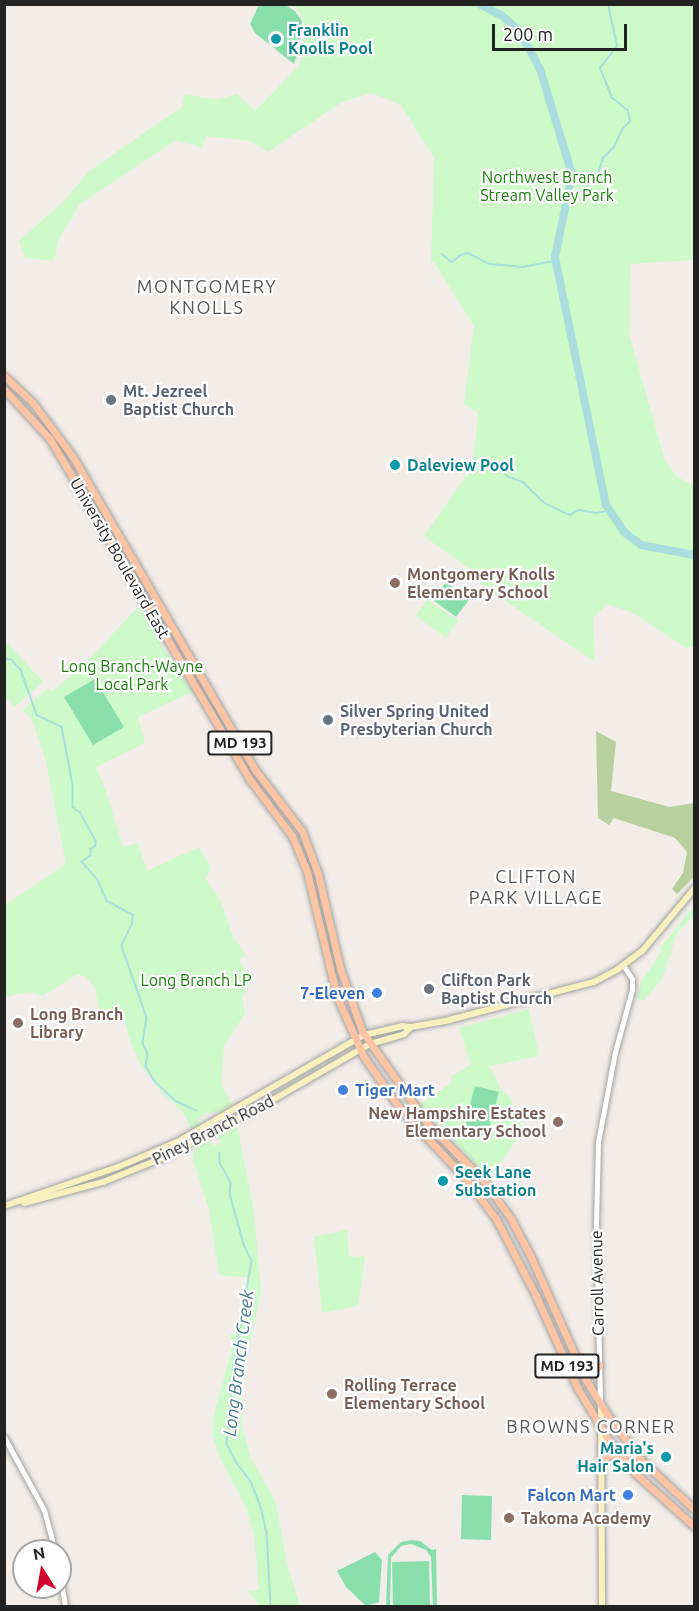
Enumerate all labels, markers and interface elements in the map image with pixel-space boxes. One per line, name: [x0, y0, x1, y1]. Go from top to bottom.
scale bar: [495, 12, 630, 50]
place label: Franklin Knolls Pool: [288, 20, 373, 58]
text: 200 m: [503, 24, 553, 44]
marker: Franklin Knolls Pool: [269, 32, 283, 46]
park label: Northwest Branch Stream Valley Park: [480, 167, 614, 205]
district label: MONTGOMERY KNOLLS: [137, 276, 277, 318]
place label: Mt. Jezreel Baptist Church: [123, 381, 234, 419]
marker: Mt. Jezreel Baptist Church: [104, 393, 118, 407]
place label: Daleview Pool: [407, 455, 514, 475]
marker: Daleview Pool: [388, 458, 402, 472]
street label: University Boulevard East: [66, 474, 174, 642]
place label: Montgomery Knolls Elementary School: [407, 564, 555, 602]
marker: Montgomery Knolls Elementary School: [388, 576, 402, 590]
park label: Long Branch-Wayne Local Park: [61, 656, 203, 694]
place label: Silver Spring United Presbyterian Church: [340, 701, 493, 739]
marker: Silver Spring United Presbyterian Church: [321, 713, 335, 727]
road number: MD 193: [207, 731, 273, 755]
district label: CLIFTON PARK VILLAGE: [469, 866, 603, 908]
park label: Long Branch LP: [140, 970, 252, 990]
place label: Clifton Park Baptist Church: [441, 970, 552, 1008]
marker: Clifton Park Baptist Church: [422, 982, 436, 996]
place label: 7-Eleven: [300, 983, 365, 1003]
marker: 7-Eleven: [370, 986, 384, 1000]
place label: Long Branch Library: [30, 1004, 123, 1042]
marker: Long Branch Library: [11, 1016, 25, 1030]
place label: Tiger Mart: [355, 1080, 435, 1100]
marker: Tiger Mart: [336, 1083, 350, 1097]
street label: Piney Branch Road: [149, 1091, 277, 1169]
place label: New Hampshire Estates Elementary School: [368, 1103, 546, 1141]
marker: New Hampshire Estates Elementary School: [551, 1115, 565, 1129]
place label: Seek Lane Substation: [455, 1162, 536, 1200]
marker: Seek Lane Substation: [436, 1174, 450, 1188]
street label: Carroll Avenue: [586, 1230, 608, 1336]
water label: Long Branch Creek: [218, 1288, 258, 1438]
road number: MD 193: [534, 1354, 600, 1378]
place label: Rolling Terrace Elementary School: [344, 1375, 485, 1413]
marker: Rolling Terrace Elementary School: [325, 1387, 339, 1401]
district label: BROWNS CORNER: [506, 1415, 676, 1437]
place label: Maria's Hair Salon: [577, 1438, 654, 1476]
marker: Maria's Hair Salon: [659, 1450, 673, 1464]
place label: Falcon Mart: [527, 1485, 616, 1505]
marker: Falcon Mart: [621, 1488, 635, 1502]
place label: Takoma Academy: [521, 1508, 651, 1528]
marker: Takoma Academy: [502, 1511, 516, 1525]
north arrow: [12, 1539, 72, 1599]
text: N: [31, 1543, 47, 1563]

